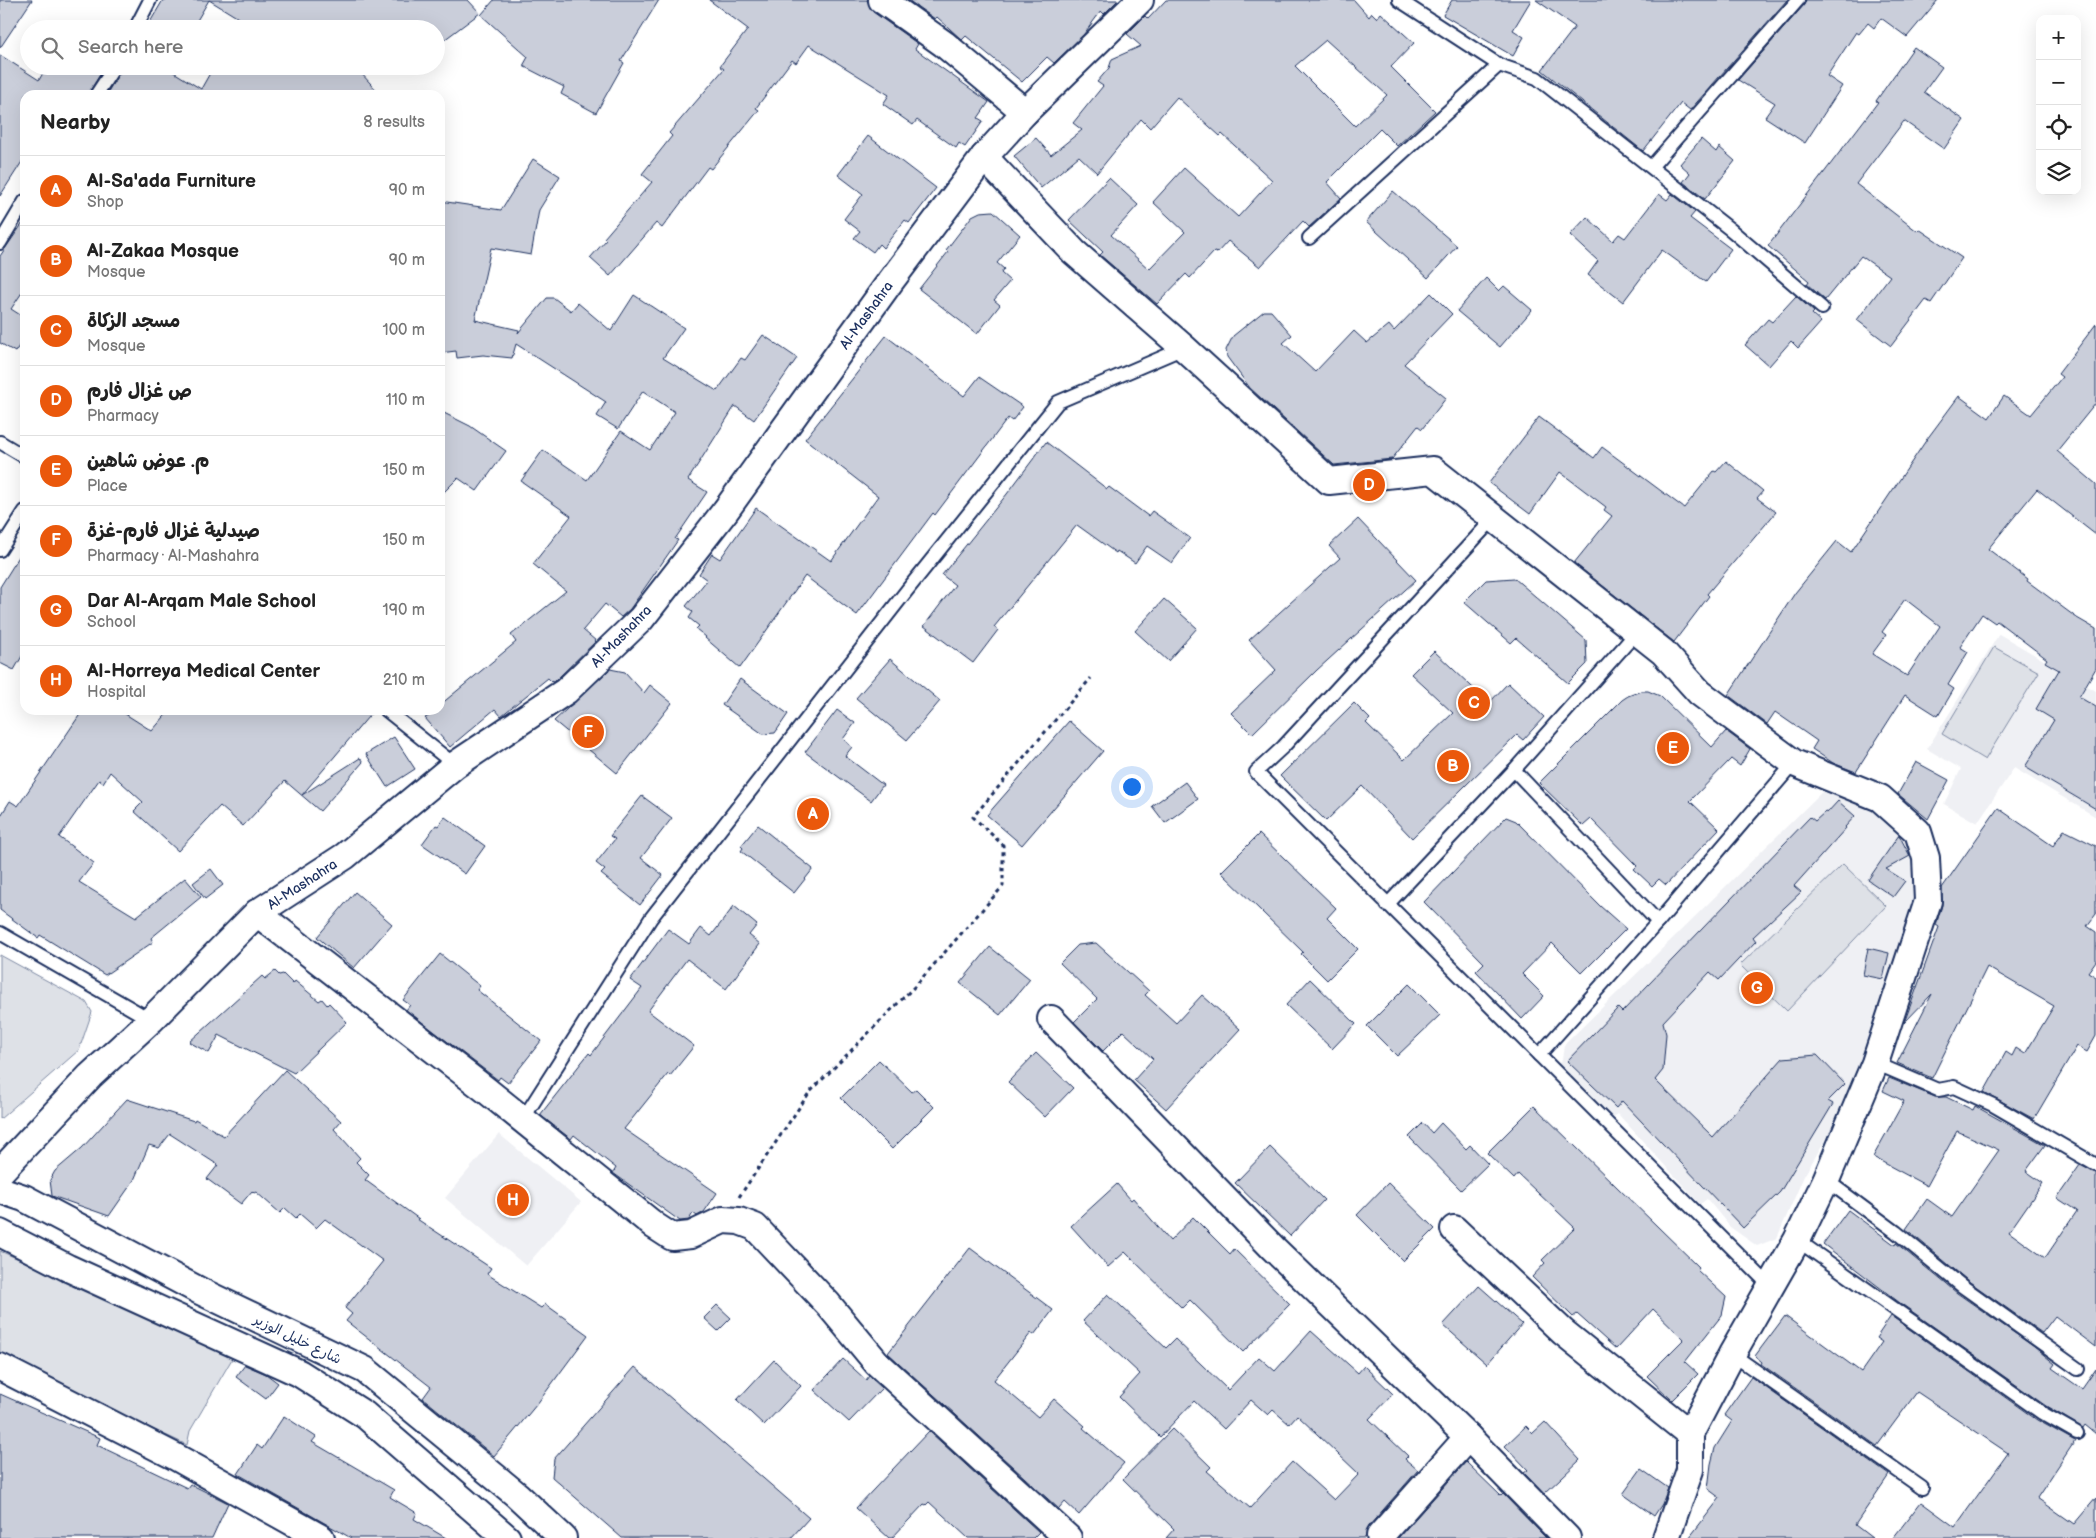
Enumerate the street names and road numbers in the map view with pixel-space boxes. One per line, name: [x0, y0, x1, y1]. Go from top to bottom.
street label: Al-Mashahra: [836, 278, 897, 353]
street label: Al-Mashahra: [588, 602, 655, 671]
street label: Al-Mashahra: [264, 856, 340, 913]
street label: شارع خليل الوزير: [250, 1310, 344, 1369]

